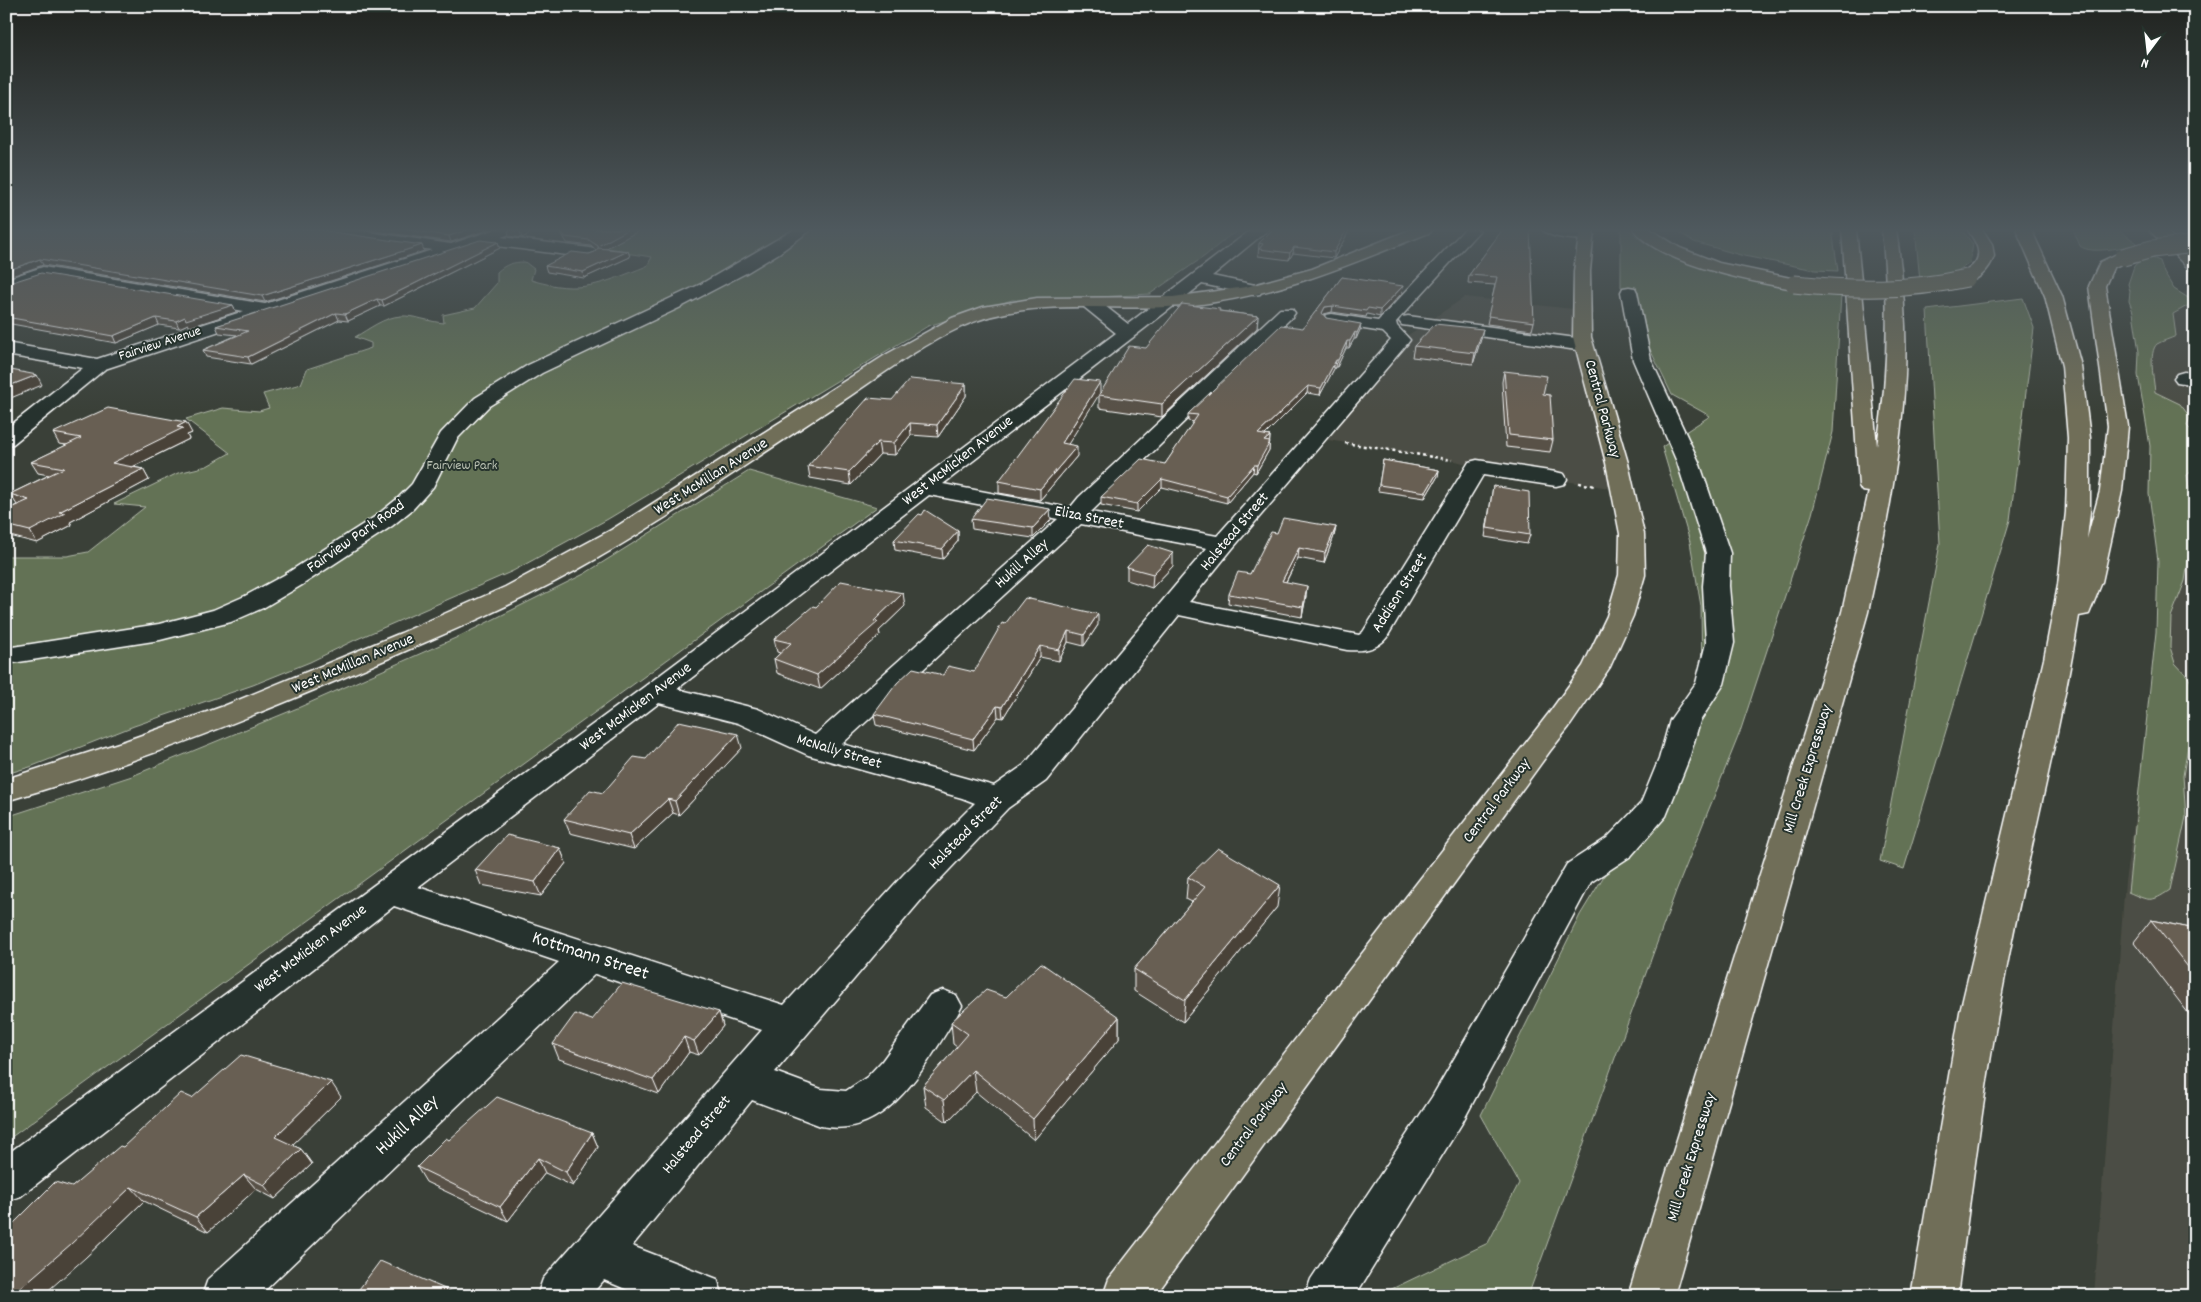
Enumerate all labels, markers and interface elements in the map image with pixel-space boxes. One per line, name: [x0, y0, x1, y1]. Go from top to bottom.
north arrow: [2124, 28, 2174, 78]
text: N: [2139, 52, 2151, 73]
street label: Fairview Avenue: [116, 321, 204, 367]
street label: Central Parkway: [1578, 357, 1626, 461]
street label: West McMicken Avenue: [898, 410, 1018, 512]
street label: West McMillan Avenue: [650, 433, 772, 521]
park label: Fairview Park: [426, 456, 498, 476]
street label: Halstead Street: [1195, 487, 1275, 576]
street label: Fairview Park Road: [302, 495, 410, 579]
street label: Eliza Street: [1052, 500, 1126, 536]
street label: Hukill Alley: [990, 533, 1055, 595]
street label: Addison Street: [1366, 548, 1434, 637]
street label: West McMillan Avenue: [288, 628, 418, 700]
street label: West McMicken Avenue: [575, 657, 697, 757]
street label: Mill Creek Expressway: [1778, 702, 1839, 836]
street label: McNally Street: [794, 728, 884, 776]
street label: Central Parkway: [1458, 753, 1537, 848]
street label: Halstead Street: [924, 791, 1008, 875]
street label: West McMicken Avenue: [250, 899, 372, 999]
street label: Kottmann Street: [528, 925, 652, 989]
street label: Central Parkway: [1215, 1077, 1294, 1172]
street label: Hukill Alley: [370, 1089, 446, 1162]
street label: Halstead Street: [657, 1090, 737, 1179]
street label: Mill Creek Expressway: [1662, 1090, 1723, 1224]

